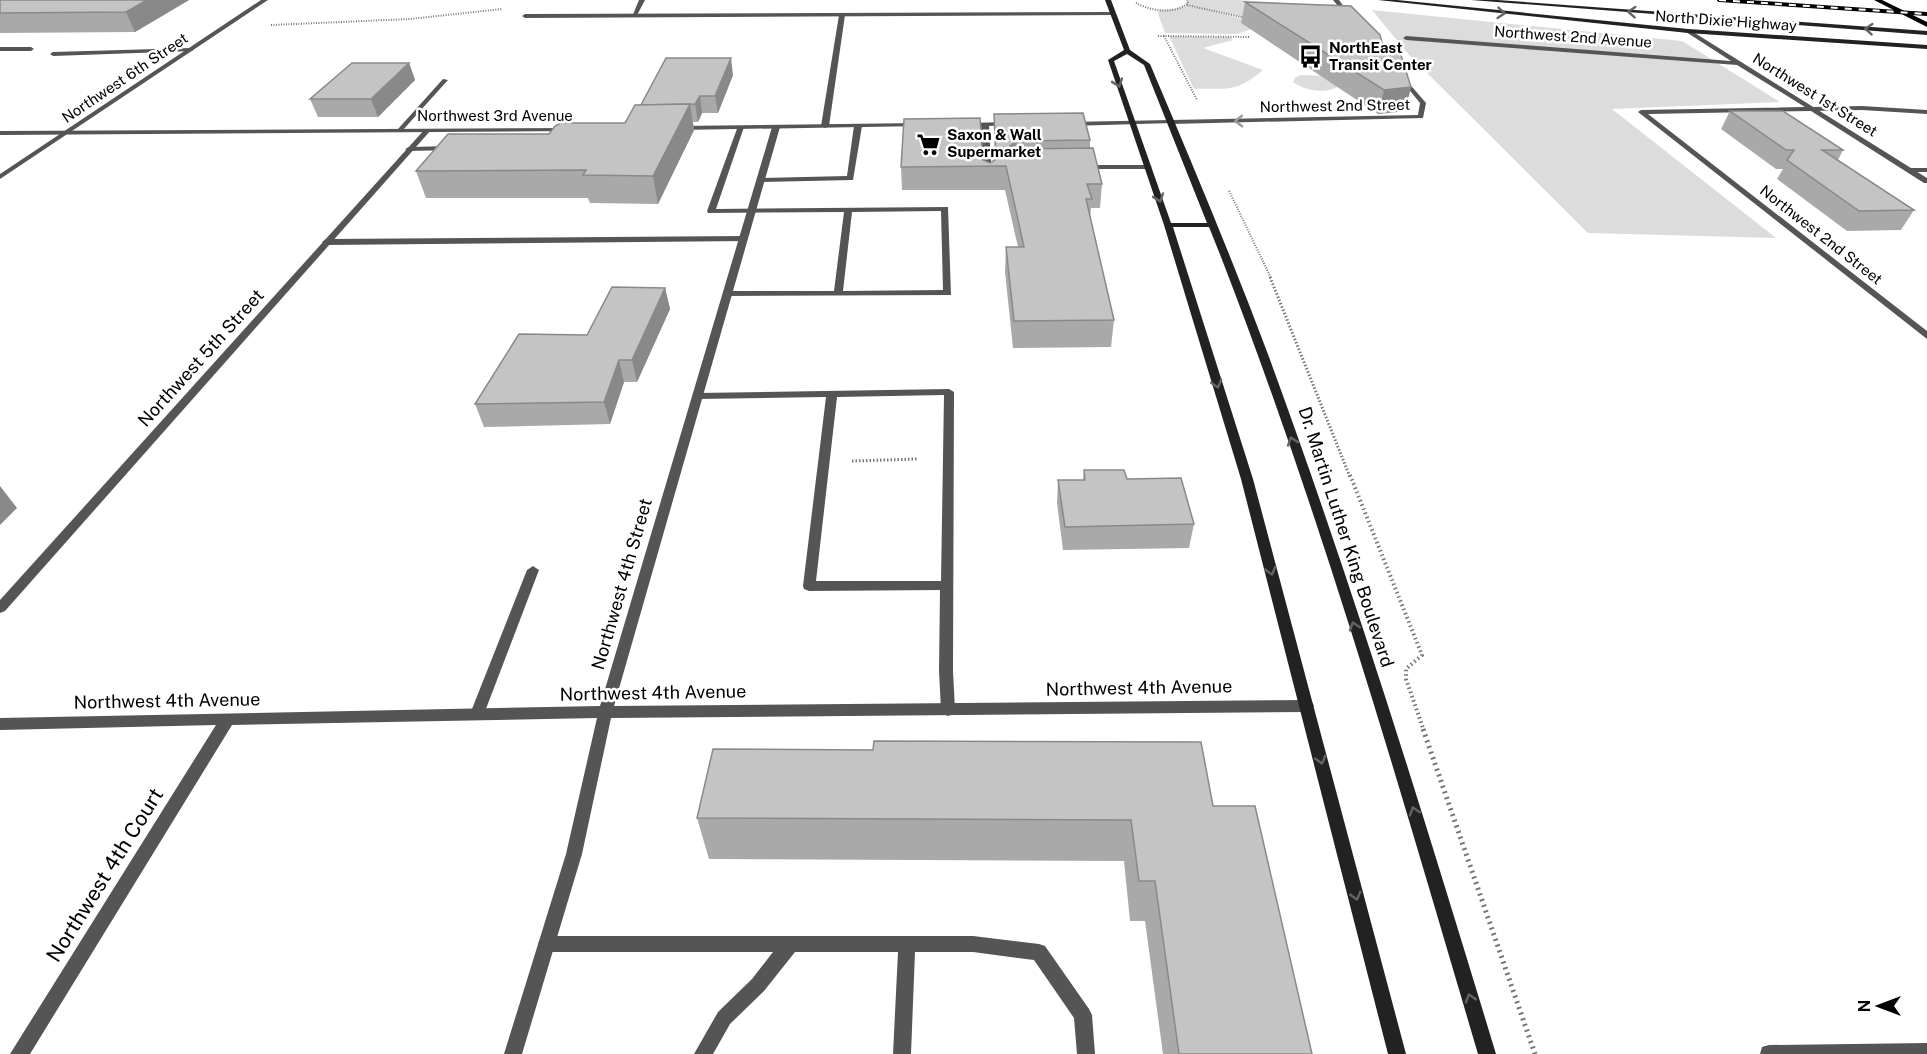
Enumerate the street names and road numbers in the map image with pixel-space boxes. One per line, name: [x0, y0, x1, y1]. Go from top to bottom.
street label: North Dixie Highway: [1654, 7, 1798, 34]
street label: Northwest 2nd Avenue: [1494, 23, 1653, 50]
street label: Northwest 6th Street: [59, 29, 191, 126]
street label: Northwest 1st Street: [1750, 49, 1881, 140]
street label: Northwest 2nd Street: [1260, 96, 1411, 115]
street label: Northwest 3rd Avenue: [417, 107, 573, 124]
street label: Northwest 2nd Street: [1757, 182, 1886, 288]
street label: Northwest 5th Street: [133, 285, 268, 431]
street label: Dr. Martin Luther King Boulevard: [1294, 404, 1399, 670]
street label: Northwest 4th Street: [587, 496, 656, 672]
street label: Northwest 4th Avenue: [1045, 675, 1232, 700]
street label: Northwest 4th Avenue: [559, 680, 746, 705]
street label: Northwest 4th Avenue: [73, 688, 260, 713]
street label: Northwest 4th Court: [41, 783, 168, 966]

